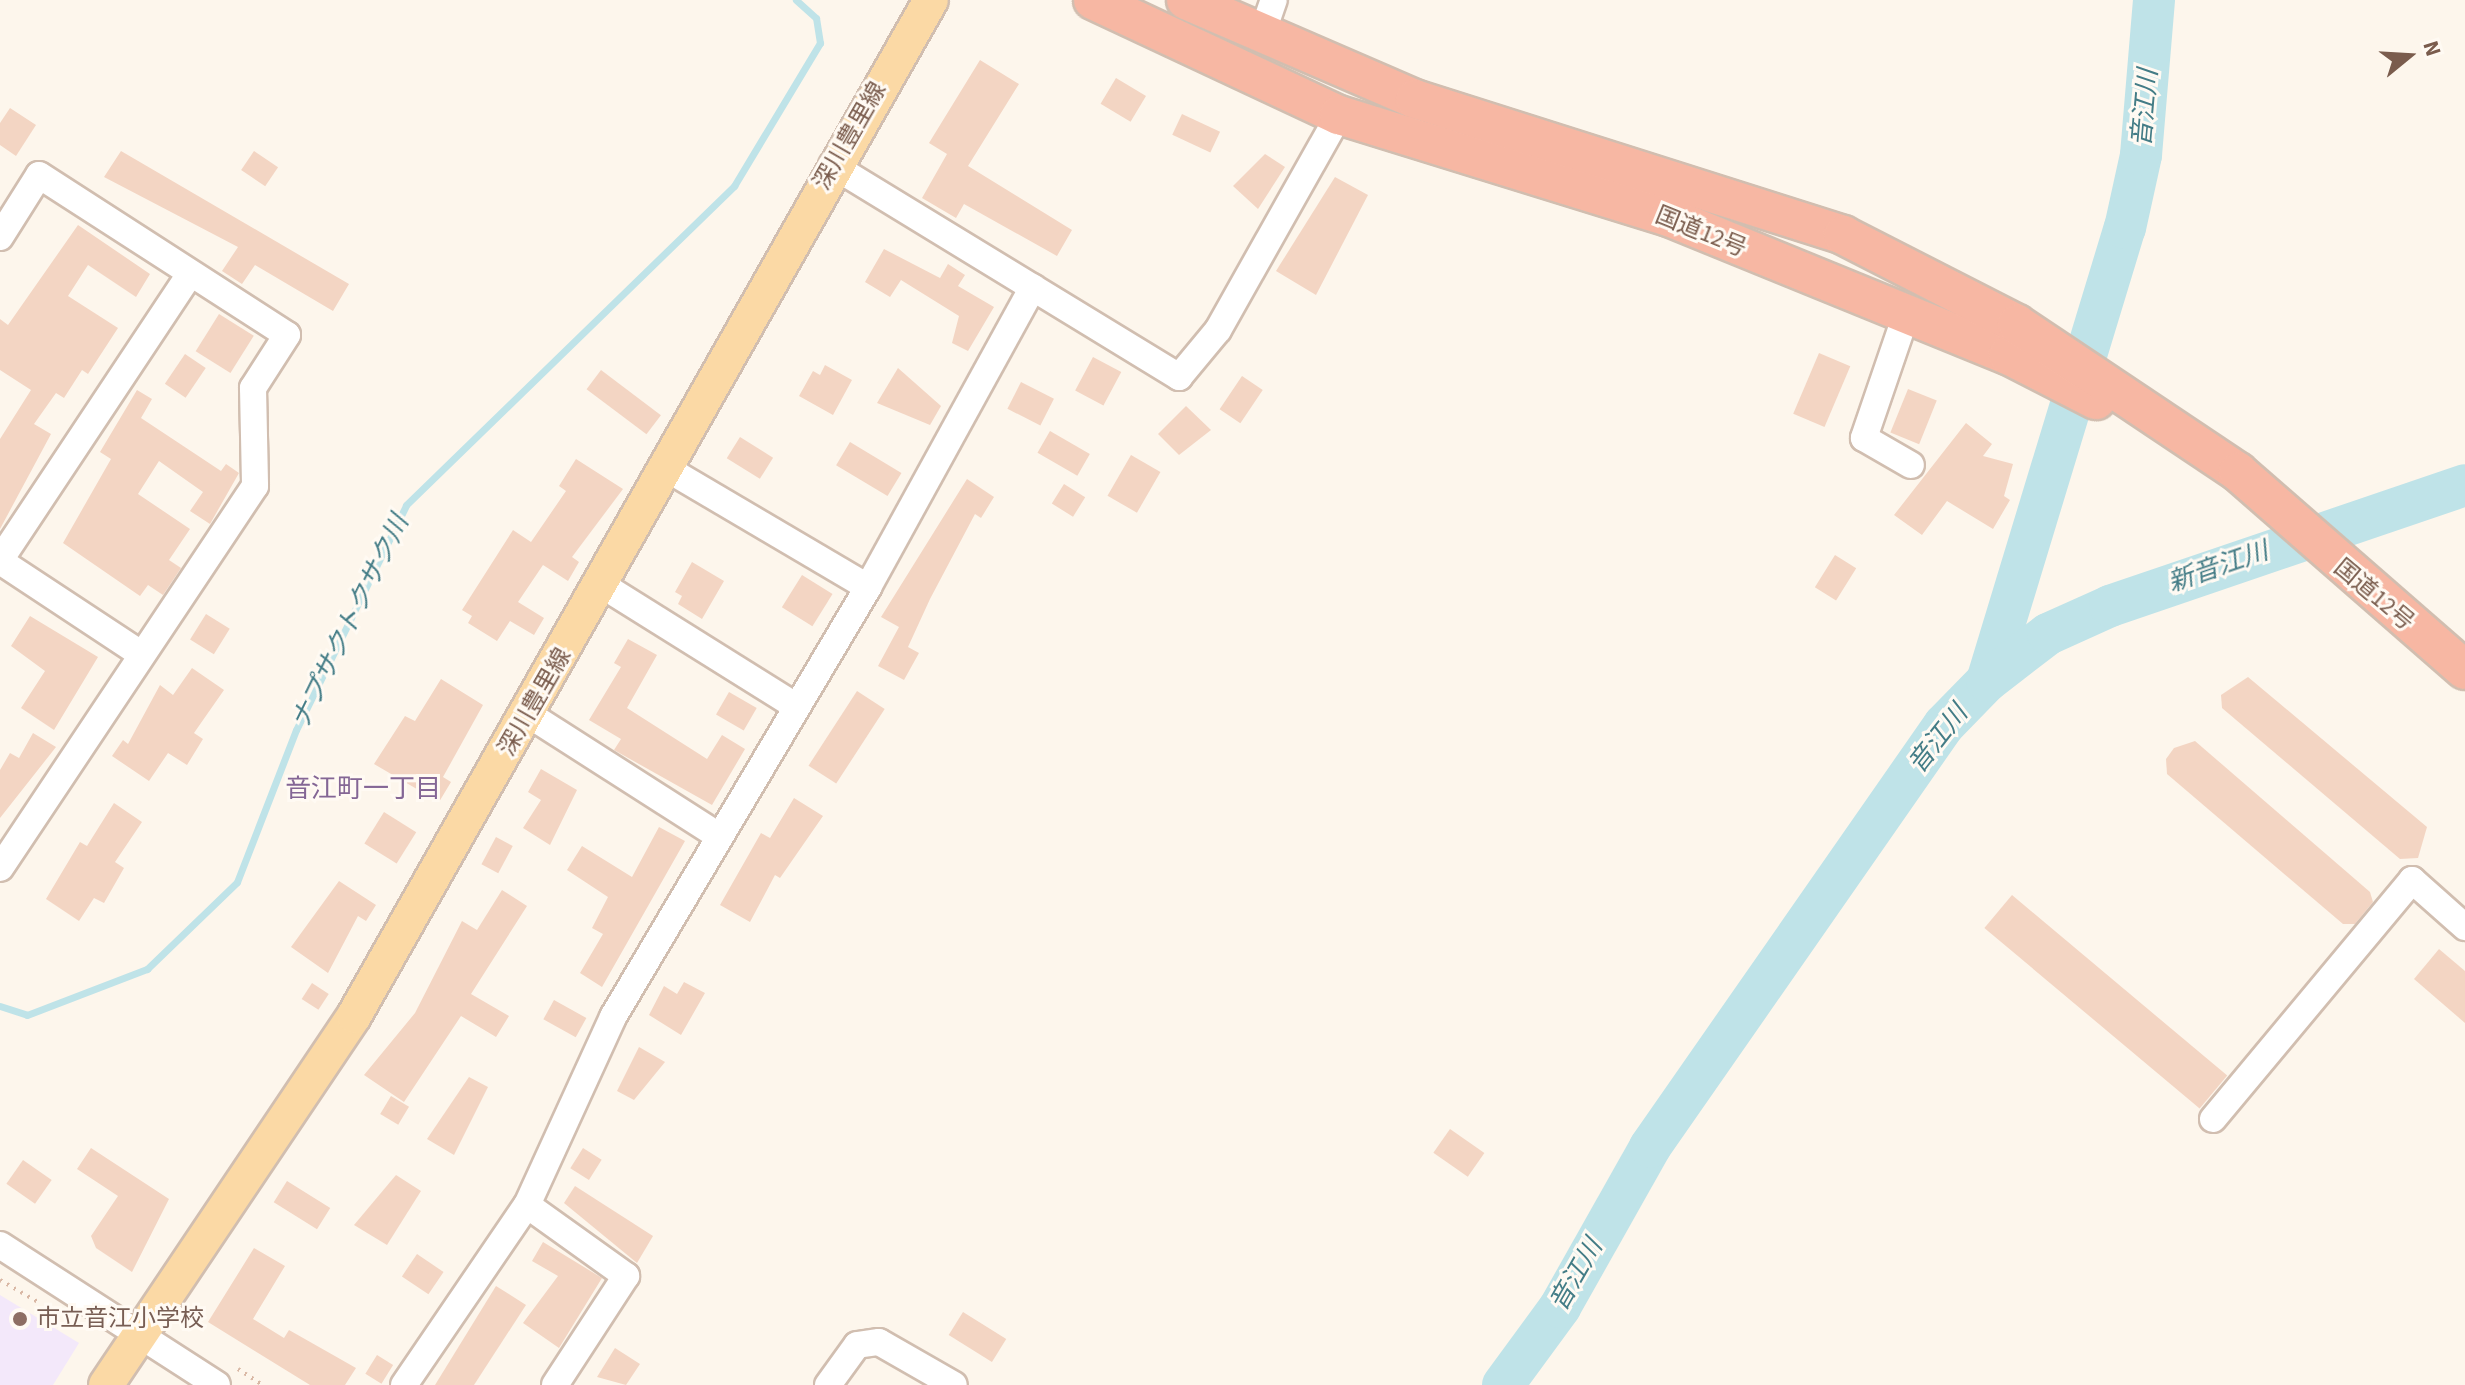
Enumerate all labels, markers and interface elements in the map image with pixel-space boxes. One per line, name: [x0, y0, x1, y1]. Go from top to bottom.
north arrow: [2369, 16, 2449, 96]
text: N: [2414, 37, 2449, 60]
water label: 音江川: [2126, 68, 2164, 148]
street label: 深川豊里線: [808, 77, 892, 195]
street label: 国道12号: [1651, 201, 1751, 263]
water label: ナプサクトクサク川: [285, 510, 415, 734]
water label: 新音江川: [2164, 535, 2272, 599]
street label: 国道12号: [2328, 553, 2420, 637]
street label: 深川豊里線: [493, 643, 577, 761]
water label: 音江川: [1902, 699, 1974, 779]
district label: 音江町一丁目: [285, 773, 441, 805]
water label: 音江川: [1543, 1233, 1609, 1317]
place label: 市立音江小学校: [36, 1305, 204, 1333]
marker: 市立音江小学校: [11, 1310, 29, 1328]

